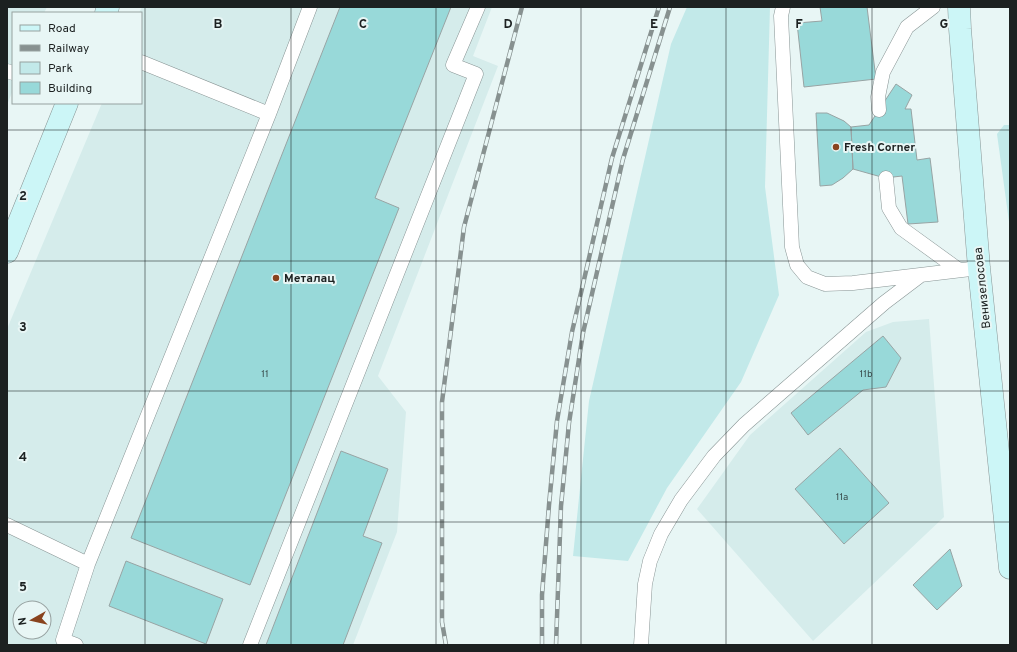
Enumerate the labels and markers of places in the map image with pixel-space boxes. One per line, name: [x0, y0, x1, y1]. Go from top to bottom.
place label: Fresh Corner: [844, 140, 915, 156]
marker: Fresh Corner: [831, 142, 841, 152]
place label: Металац: [284, 271, 335, 287]
marker: Металац: [271, 273, 281, 283]

